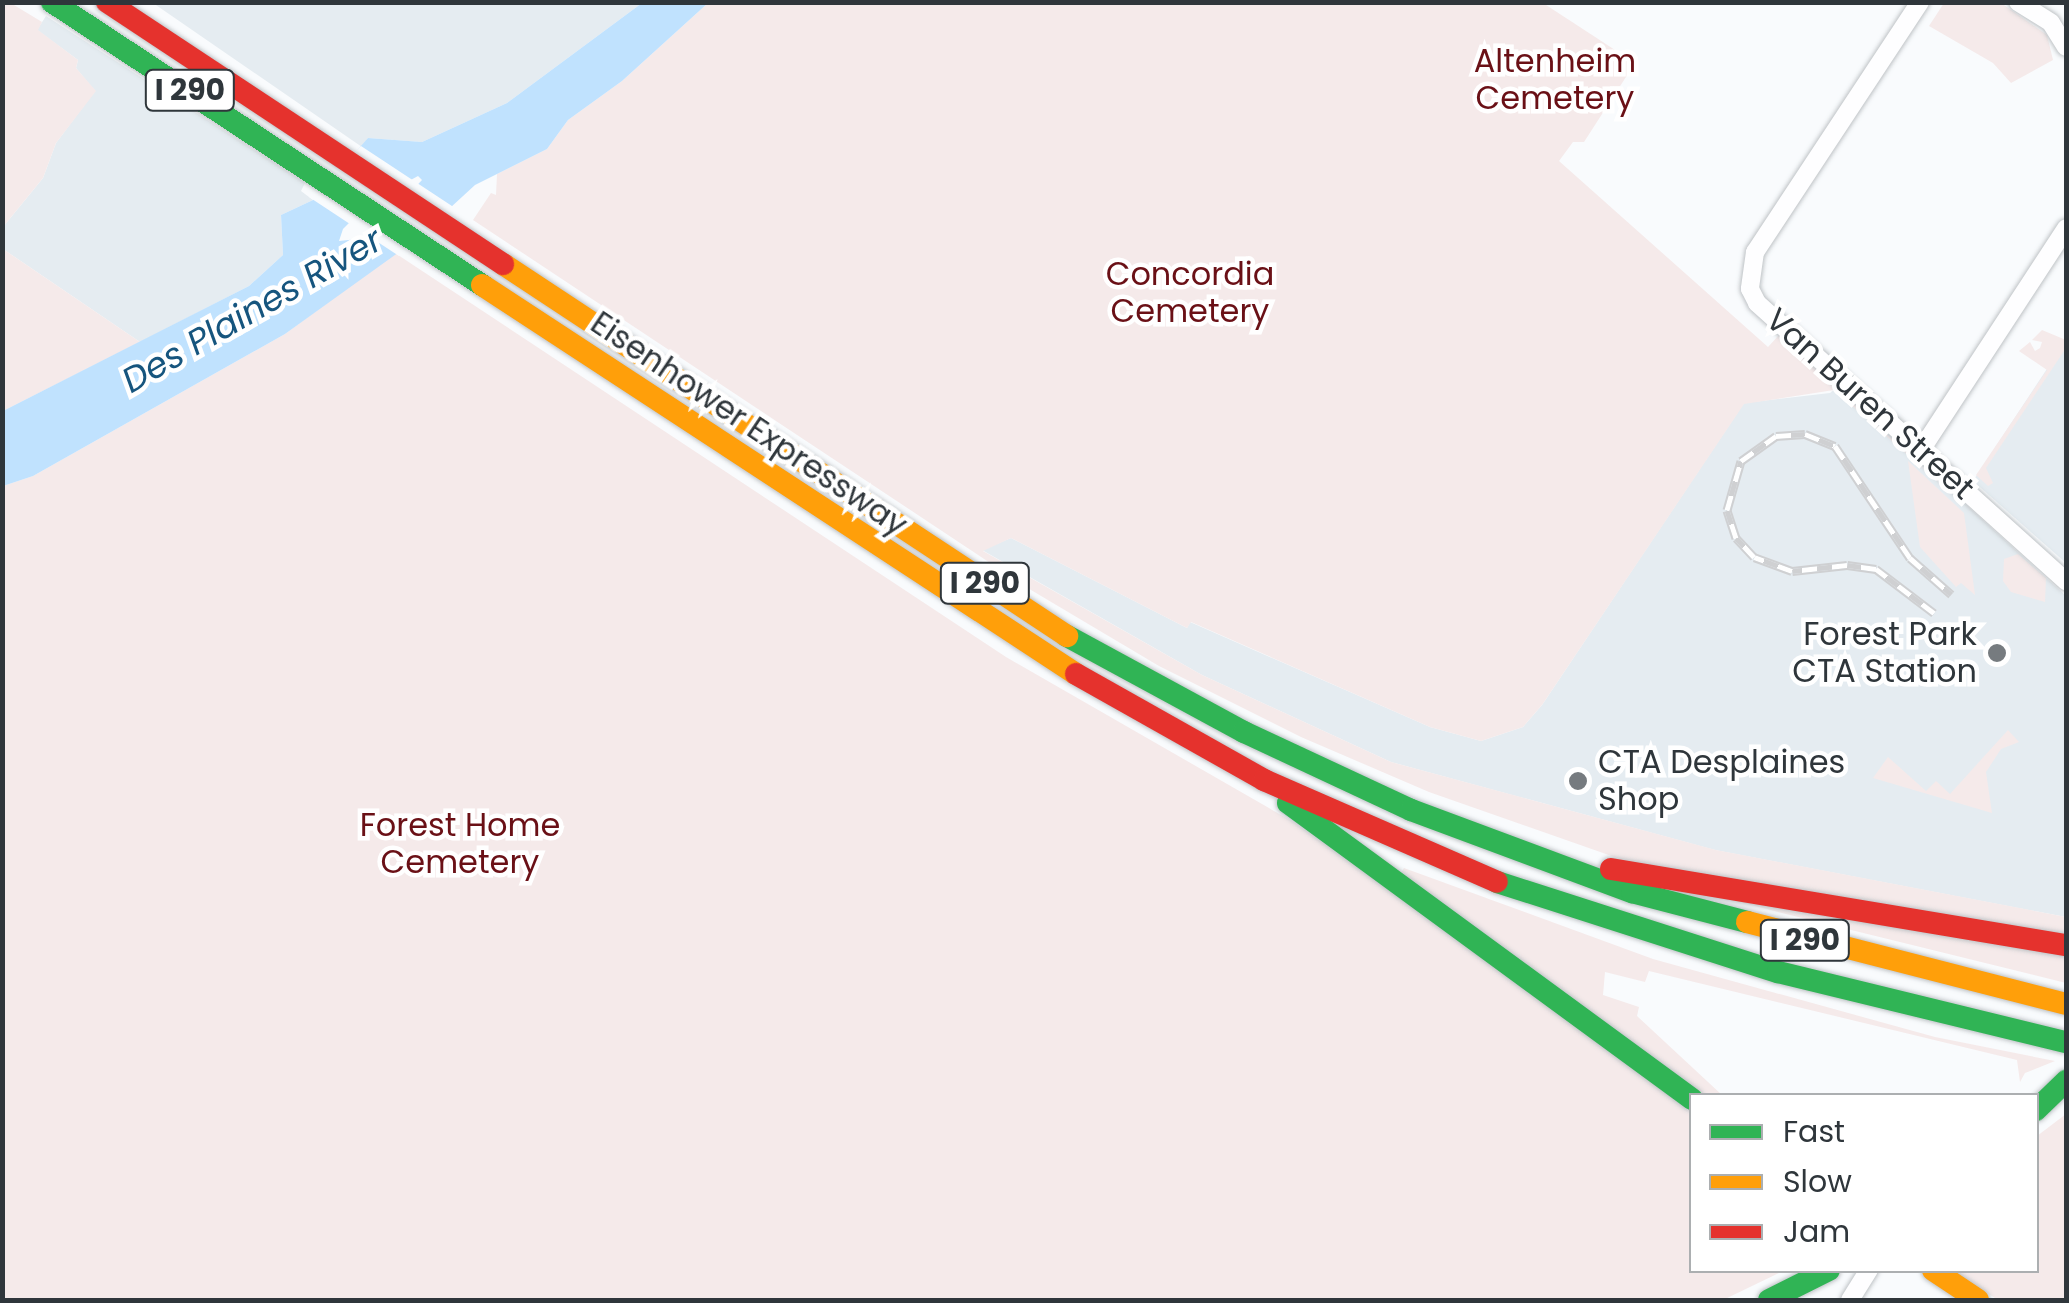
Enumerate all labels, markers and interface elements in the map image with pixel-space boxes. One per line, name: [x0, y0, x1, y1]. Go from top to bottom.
park label: Altenheim Cemetery: [1474, 43, 1636, 118]
road number: I 290: [142, 65, 238, 115]
water label: Des Plaines River: [114, 218, 390, 402]
park label: Concordia Cemetery: [1106, 256, 1274, 331]
street label: Van Buren Street: [1758, 300, 1982, 508]
street label: Eisenhower Expressway: [584, 304, 914, 544]
road number: I 290: [938, 558, 1032, 608]
place label: Forest Park CTA Station: [1792, 616, 1977, 691]
marker: Forest Park CTA Station: [1986, 642, 2008, 664]
place label: CTA Desplaines Shop: [1598, 744, 1845, 819]
marker: CTA Desplaines Shop: [1567, 770, 1589, 792]
park label: Forest Home Cemetery: [360, 807, 560, 882]
road number: I 290: [1758, 915, 1852, 965]
legend: [1689, 1093, 2039, 1273]
text: Fast: [1783, 1110, 1845, 1153]
text: Slow: [1783, 1160, 1852, 1203]
text: Jam: [1783, 1210, 1850, 1253]

